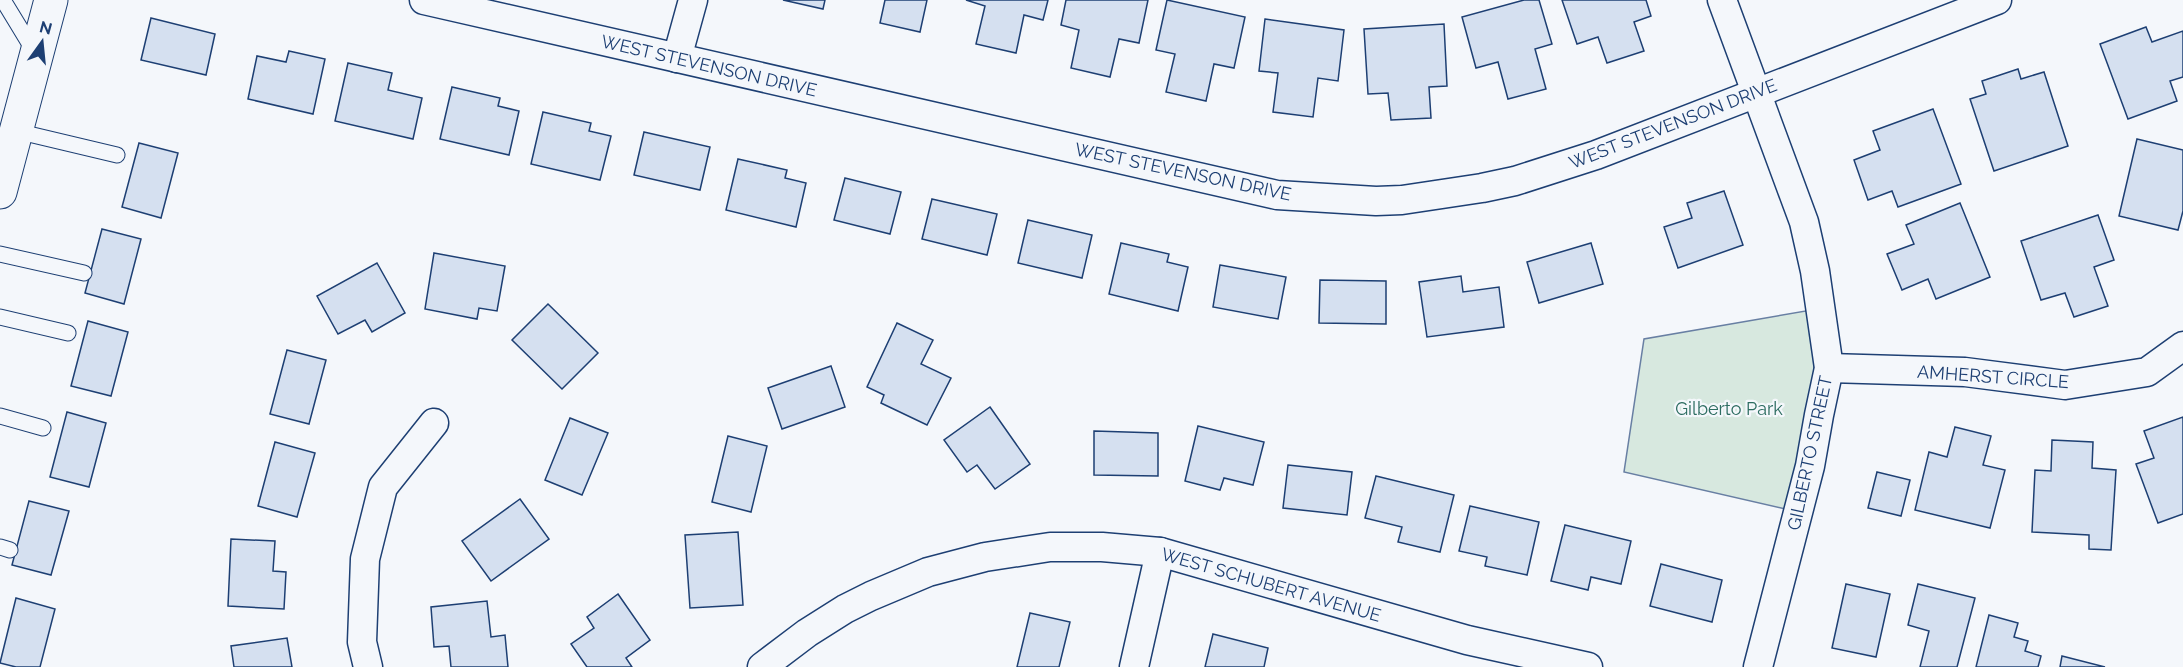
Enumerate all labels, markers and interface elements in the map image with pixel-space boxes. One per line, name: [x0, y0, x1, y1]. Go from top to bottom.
north arrow: [12, 12, 72, 72]
text: N: [37, 17, 54, 39]
street label: WEST STEVENSON DRIVE: [599, 30, 819, 101]
street label: WEST STEVENSON DRIVE: [1566, 74, 1780, 173]
street label: WEST STEVENSON DRIVE: [1073, 138, 1293, 205]
street label: AMHERST CIRCLE: [1916, 361, 2070, 392]
street label: GILBERTO STREET: [1783, 374, 1836, 532]
park label: Gilberto Park: [1675, 398, 1783, 419]
street label: WEST SCHUBERT AVENUE: [1159, 543, 1383, 626]

